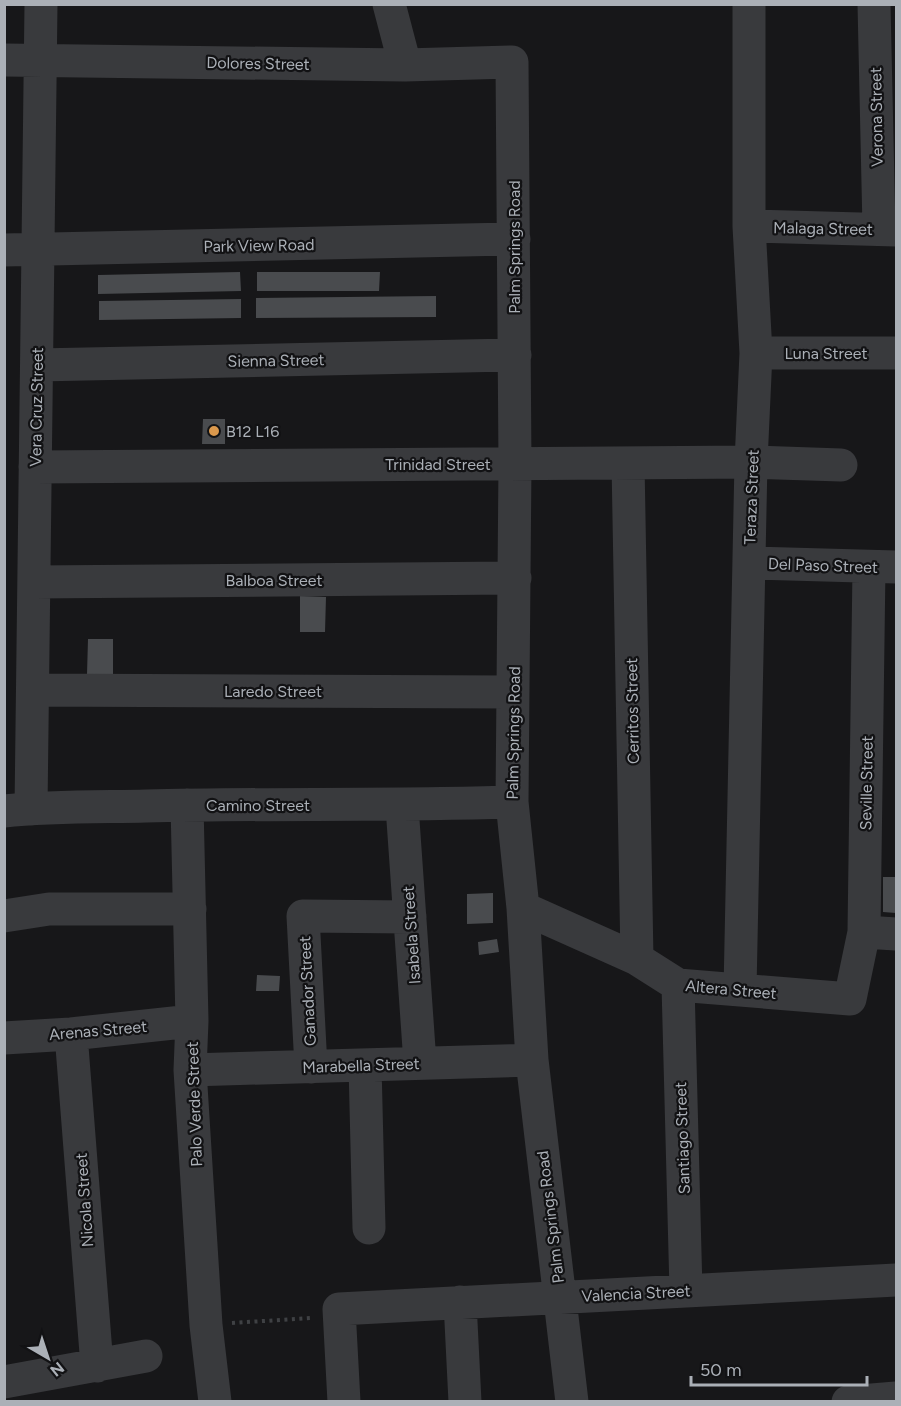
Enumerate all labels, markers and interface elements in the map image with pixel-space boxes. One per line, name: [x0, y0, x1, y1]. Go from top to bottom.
street label: Dolores Street: [206, 53, 310, 74]
street label: Verona Street: [866, 67, 887, 167]
street label: Palm Springs Road: [505, 180, 524, 314]
street label: Malaga Street: [773, 218, 873, 239]
street label: Park View Road: [203, 235, 315, 256]
street label: Luna Street: [784, 344, 868, 363]
street label: Vera Cruz Street: [26, 347, 47, 467]
street label: Sienna Street: [227, 350, 325, 371]
place label: B12 L16: [226, 422, 279, 441]
marker: B12 L16: [207, 424, 221, 438]
street label: Teraza Street: [740, 449, 763, 545]
street label: Trinidad Street: [385, 455, 491, 474]
street label: Del Paso Street: [768, 554, 878, 577]
street label: Balboa Street: [225, 571, 323, 590]
street label: Cerritos Street: [622, 658, 643, 764]
street label: Palm Springs Road: [503, 666, 524, 800]
street label: Laredo Street: [224, 682, 322, 701]
street label: Seville Street: [856, 735, 877, 831]
street label: Camino Street: [206, 796, 310, 815]
street label: Isabela Street: [399, 885, 424, 985]
street label: Ganador Street: [295, 935, 320, 1047]
street label: Altera Street: [685, 976, 777, 1003]
street label: Arenas Street: [48, 1017, 148, 1044]
street label: Palo Verde Street: [183, 1041, 206, 1167]
street label: Marabella Street: [302, 1054, 420, 1077]
street label: Santiago Street: [671, 1082, 694, 1194]
street label: Palm Springs Road: [533, 1150, 568, 1284]
street label: Nicola Street: [72, 1152, 97, 1248]
street label: Valencia Street: [581, 1281, 691, 1306]
north arrow: [18, 1328, 78, 1388]
scale bar: [691, 1349, 866, 1387]
text: N: [46, 1358, 68, 1381]
text: 50 m: [700, 1359, 742, 1381]

